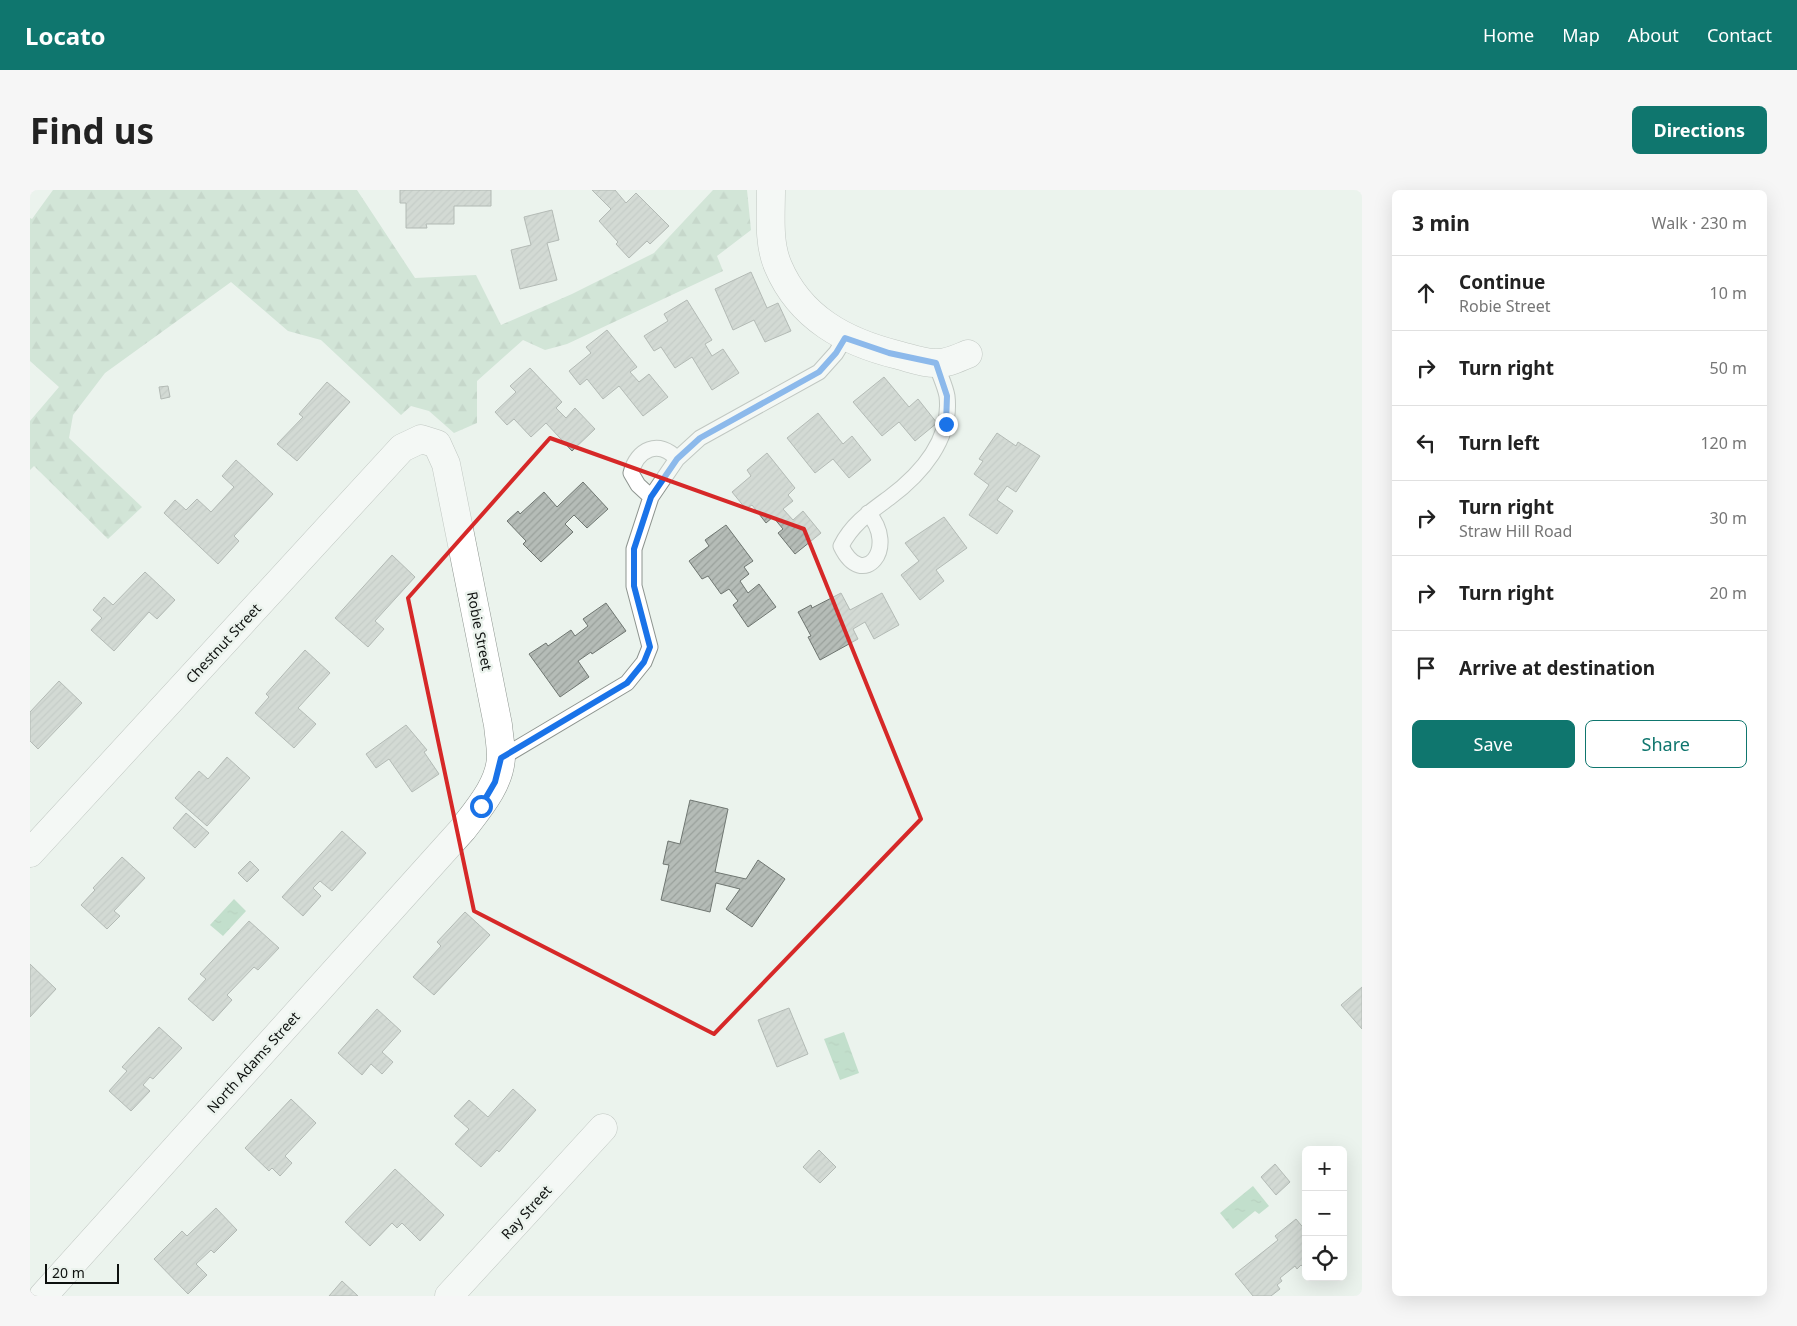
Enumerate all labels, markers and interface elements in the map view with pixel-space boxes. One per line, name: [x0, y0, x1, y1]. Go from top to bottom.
text: Locato: [25, 19, 106, 52]
text: Home: [1483, 23, 1534, 47]
text: Map: [1562, 23, 1600, 47]
text: About: [1628, 23, 1679, 47]
text: Contact: [1707, 23, 1772, 47]
button: Directions: [1632, 106, 1767, 154]
text: Find us: [30, 107, 154, 154]
text: 3 min: [1412, 209, 1470, 237]
text: Walk · 230 m: [1652, 212, 1747, 234]
text: Continue: [1459, 269, 1545, 295]
icon: ahead: [1412, 279, 1440, 307]
text: 10 m: [1710, 282, 1747, 304]
text: Robie Street: [1459, 295, 1550, 317]
icon: right: [1412, 354, 1440, 382]
text: Turn right: [1459, 355, 1554, 381]
text: 50 m: [1710, 357, 1747, 379]
route end: [935, 413, 958, 436]
icon: left: [1412, 429, 1440, 457]
text: Turn left: [1459, 430, 1540, 456]
text: 120 m: [1700, 432, 1747, 454]
text: Turn right: [1459, 494, 1554, 520]
icon: right: [1412, 504, 1440, 532]
text: 30 m: [1710, 507, 1747, 529]
text: Straw Hill Road: [1459, 520, 1572, 542]
icon: right: [1412, 579, 1440, 607]
text: Turn right: [1459, 580, 1554, 606]
text: 20 m: [1710, 582, 1747, 604]
street label: Robie Street: [463, 590, 497, 672]
street label: Chestnut Street: [181, 599, 265, 687]
icon: arrive: [1412, 654, 1440, 682]
text: Arrive at destination: [1459, 655, 1655, 681]
button: Save: [1412, 720, 1575, 768]
button: Share: [1585, 720, 1747, 768]
route start: [470, 795, 493, 818]
street label: North Adams Street: [202, 1007, 304, 1117]
map controls: [1302, 1146, 1347, 1281]
button: +: [1302, 1146, 1347, 1191]
street label: Ray Street: [497, 1181, 555, 1243]
button: −: [1302, 1191, 1347, 1236]
button: locate: [1302, 1236, 1347, 1281]
scale bar: [45, 1261, 119, 1284]
text: 20 m: [52, 1263, 85, 1282]

